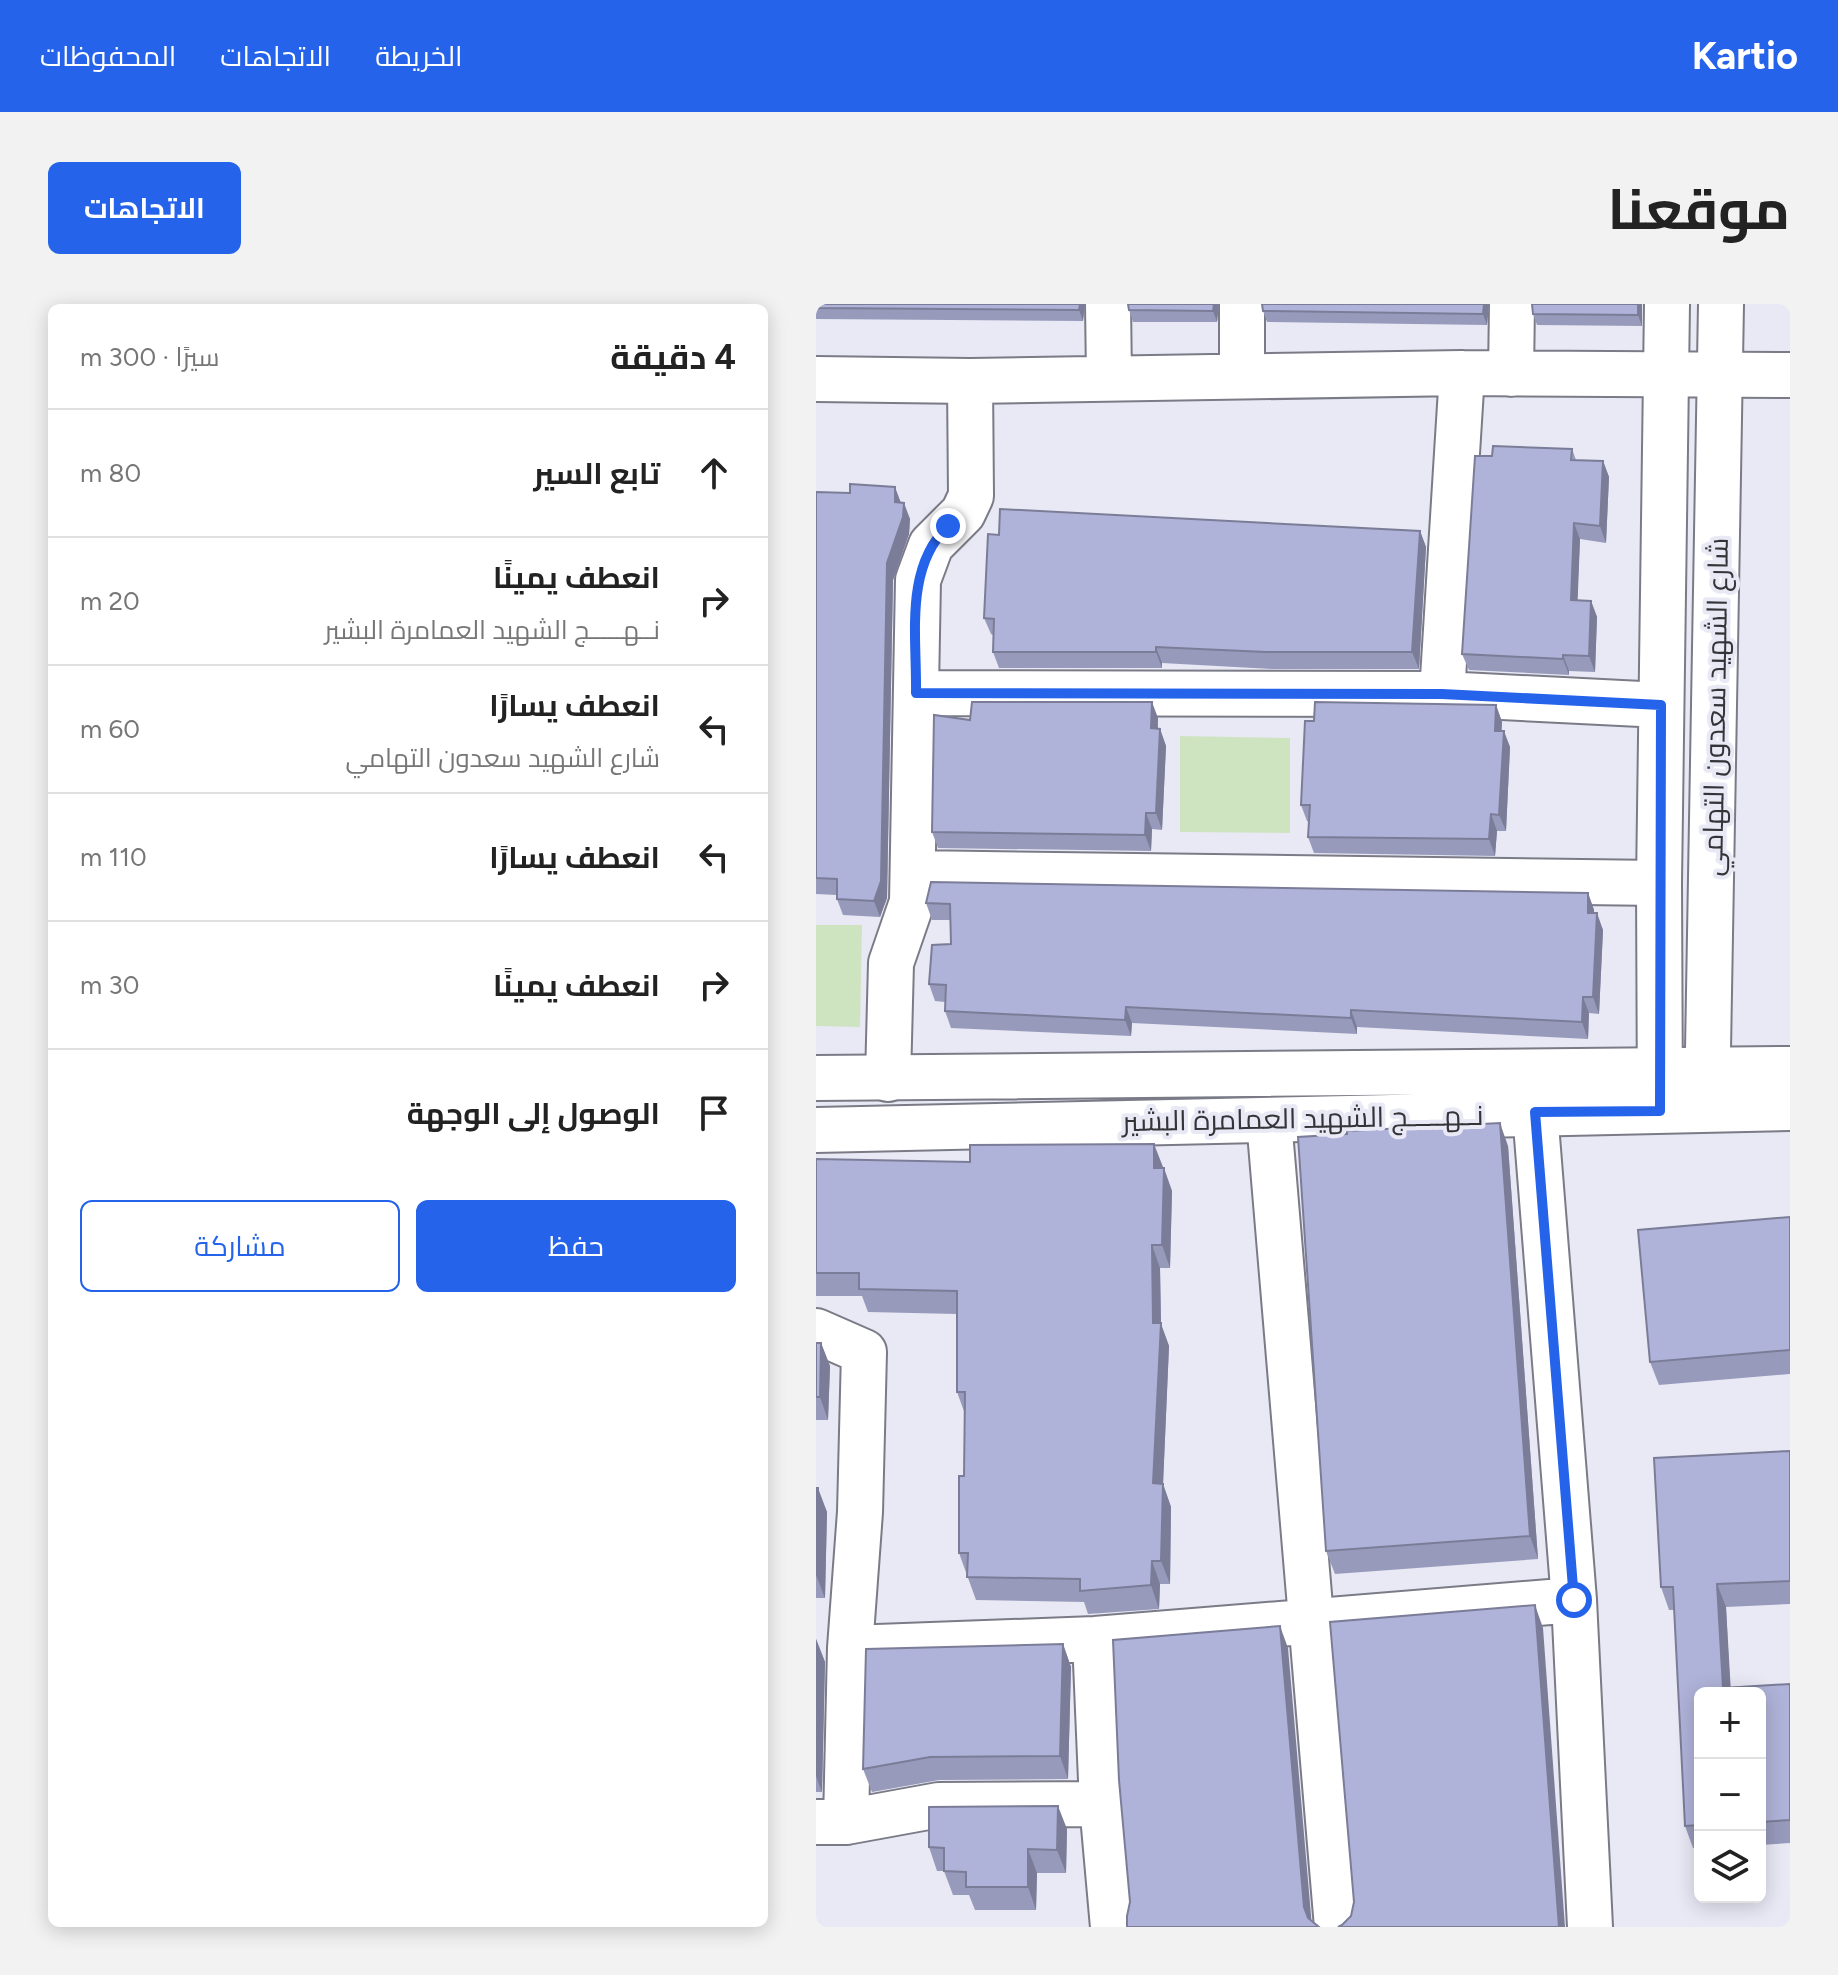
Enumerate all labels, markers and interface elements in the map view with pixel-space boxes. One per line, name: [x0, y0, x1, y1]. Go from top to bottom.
text: Kartio: [1692, 33, 1798, 79]
text: المحفوظات: [40, 39, 176, 73]
text: الاتجاهات: [220, 39, 331, 73]
text: الخريطة: [375, 39, 463, 73]
button: الاتجاهات: [48, 162, 241, 254]
text: موقعنا: [1607, 176, 1790, 243]
text: 4 دقيقة: [610, 337, 736, 378]
text: سيرًا · 300 m: [80, 341, 219, 373]
icon: ahead: [692, 451, 736, 495]
text: تابع السير: [534, 455, 660, 492]
text: 80 m: [80, 457, 141, 489]
route end: [930, 508, 966, 544]
street label: شارع الشهيد سعدون التهامي: [1695, 537, 1740, 877]
text: انعطف يمينًا: [493, 559, 660, 596]
icon: right: [692, 579, 736, 623]
text: 20 m: [80, 585, 140, 617]
text: نــهـــــج الشهيد العمامرة البشير: [324, 614, 660, 646]
text: انعطف يسارًا: [489, 687, 660, 724]
icon: left: [692, 707, 736, 751]
text: 60 m: [80, 713, 140, 745]
text: شارع الشهيد سعدون التهامي: [345, 742, 660, 774]
icon: left: [692, 835, 736, 879]
text: انعطف يسارًا: [489, 839, 660, 876]
text: 110 m: [80, 841, 147, 873]
icon: right: [692, 963, 736, 1007]
text: انعطف يمينًا: [493, 967, 660, 1004]
text: 30 m: [80, 969, 139, 1001]
icon: arrive: [692, 1091, 736, 1135]
text: الوصول إلى الوجهة: [407, 1095, 660, 1132]
street label: نــهـــــج الشهيد العمامرة البشير: [1120, 1098, 1484, 1140]
button: مشاركة: [80, 1200, 400, 1292]
button: حفظ: [416, 1200, 736, 1292]
route start: [1556, 1582, 1592, 1618]
map controls: [1694, 1687, 1766, 1903]
button: +: [1694, 1687, 1766, 1759]
button: −: [1694, 1759, 1766, 1831]
button: layers: [1694, 1831, 1766, 1903]

